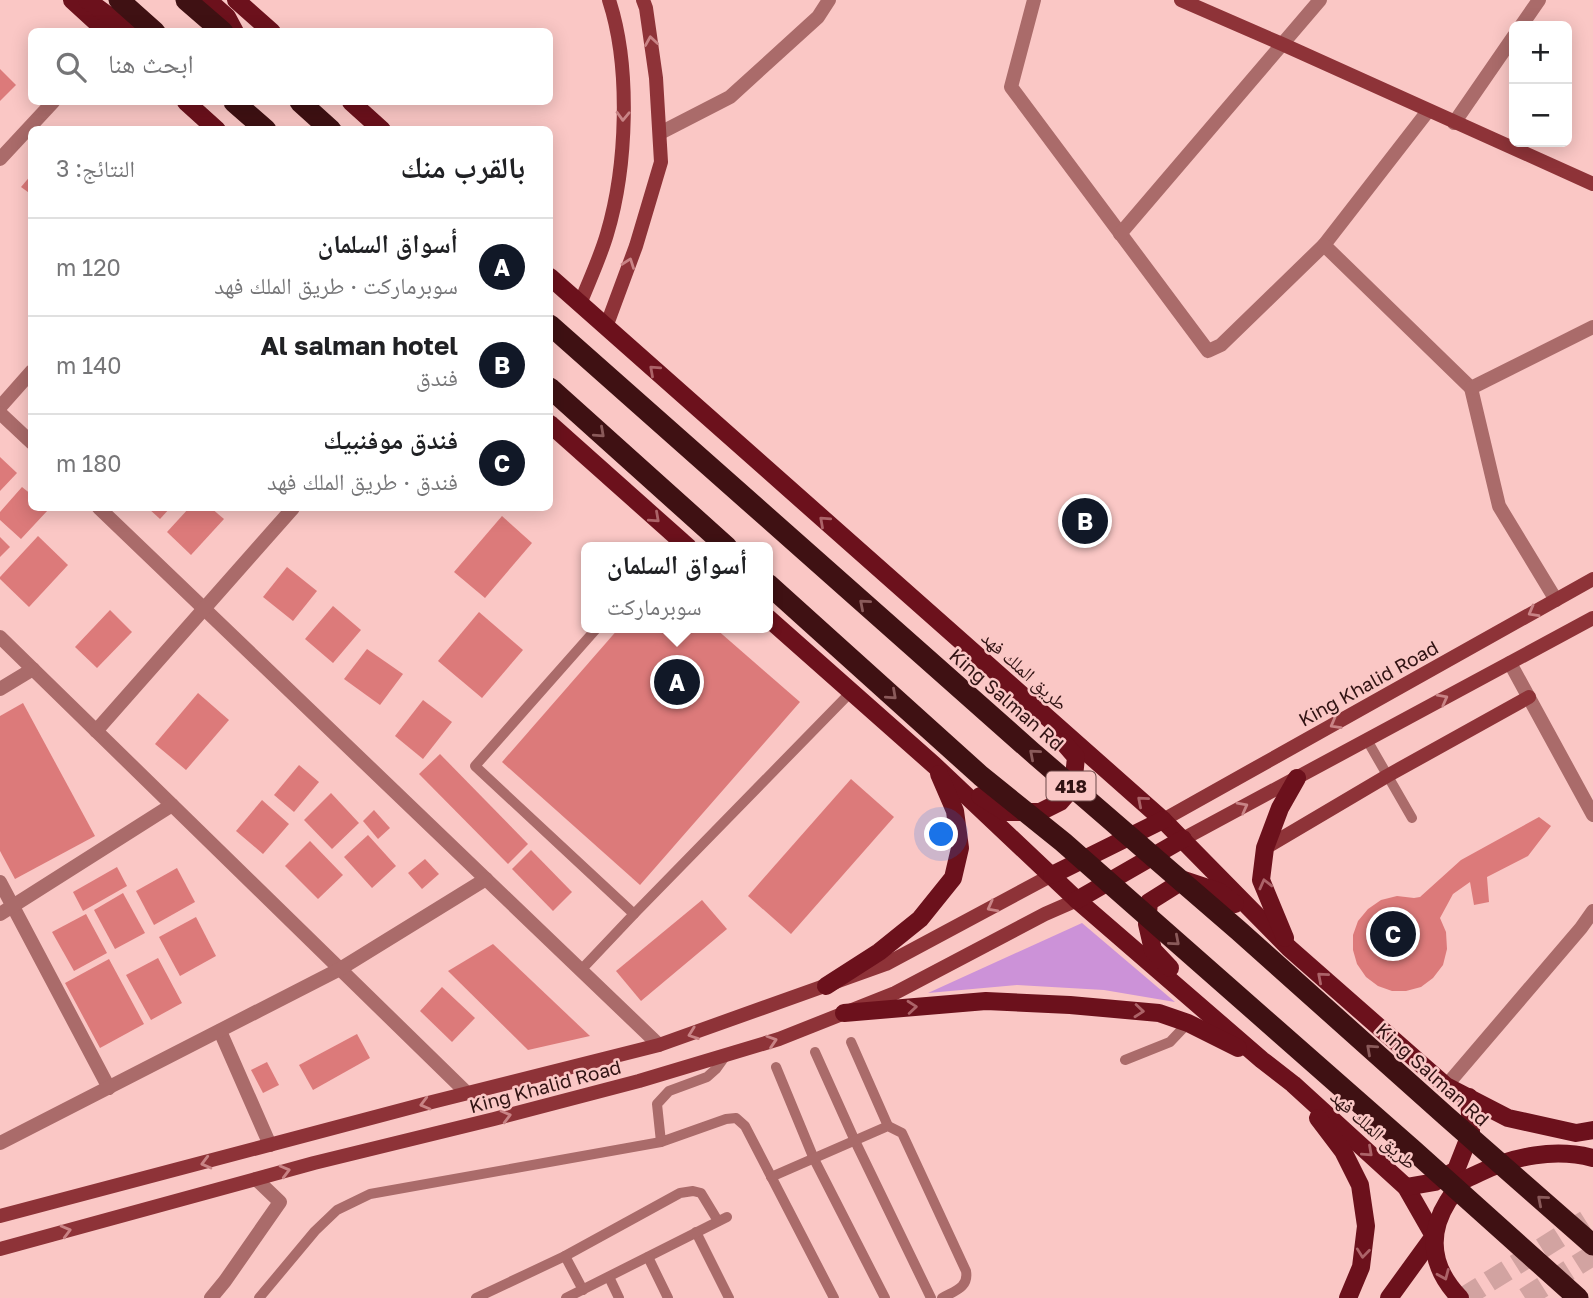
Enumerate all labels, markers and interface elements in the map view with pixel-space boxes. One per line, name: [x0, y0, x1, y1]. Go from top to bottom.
map controls: [1509, 21, 1572, 147]
button: +: [1509, 21, 1572, 84]
search box: [28, 28, 553, 105]
one-way arrow: [644, 35, 659, 47]
icon: search: [52, 48, 90, 86]
text: ابحث هنا: [108, 48, 194, 79]
button: −: [1509, 84, 1572, 147]
one-way arrow: [615, 110, 630, 121]
text: بالقرب منك: [400, 149, 525, 185]
text: النتائج: 3: [56, 154, 135, 182]
text: أسواق السلمان: [317, 228, 458, 259]
text: 120 m: [56, 253, 121, 281]
text: A: [494, 253, 510, 281]
one-way arrow: [621, 258, 635, 270]
text: سوبرماركت · طريق الملك فهد: [214, 271, 458, 299]
text: Al salman hotel: [261, 330, 458, 361]
text: 140 m: [56, 351, 122, 379]
text: B: [494, 351, 510, 379]
text: فندق: [416, 363, 458, 391]
one-way arrow: [649, 366, 662, 378]
text: فندق موفنبيك: [323, 424, 458, 455]
one-way arrow: [592, 425, 605, 438]
text: 180 m: [56, 449, 122, 477]
text: C: [494, 449, 510, 477]
text: فندق · طريق الملك فهد: [267, 467, 458, 495]
pin: B: [1062, 495, 1108, 547]
one-way arrow: [647, 510, 660, 522]
one-way arrow: [820, 517, 833, 529]
popup: [581, 542, 773, 633]
text: أسواق السلمان: [607, 549, 747, 580]
text: سوبرماركت: [607, 592, 702, 620]
one-way arrow: [859, 599, 872, 612]
one-way arrow: [1528, 604, 1541, 617]
street label: طريق الملك فهد: [977, 625, 1073, 715]
street label: King Khalid Road: [1294, 635, 1442, 731]
street label: King Salman Rd: [945, 643, 1069, 755]
pin: A: [654, 656, 700, 708]
one-way arrow: [884, 687, 897, 700]
one-way arrow: [1436, 694, 1449, 707]
one-way arrow: [1330, 716, 1342, 729]
one-way arrow: [1030, 750, 1043, 762]
road number: 418: [1046, 772, 1096, 800]
one-way arrow: [1137, 797, 1150, 810]
one-way arrow: [1236, 802, 1248, 815]
your location: [924, 817, 958, 851]
one-way arrow: [1259, 879, 1273, 891]
one-way arrow: [987, 899, 999, 913]
pin: C: [1370, 908, 1416, 960]
one-way arrow: [1166, 932, 1179, 945]
one-way arrow: [1317, 973, 1330, 985]
one-way arrow: [907, 1000, 918, 1015]
one-way arrow: [1134, 1003, 1145, 1018]
street label: King Salman Rd: [1372, 1017, 1494, 1131]
one-way arrow: [687, 1025, 699, 1039]
one-way arrow: [765, 1035, 778, 1049]
one-way arrow: [1366, 1045, 1379, 1058]
street label: King Khalid Road: [467, 1055, 623, 1117]
street label: طريق الملك فهد: [1326, 1084, 1422, 1174]
one-way arrow: [420, 1096, 432, 1110]
one-way arrow: [500, 1110, 512, 1124]
one-way arrow: [1360, 1144, 1373, 1156]
one-way arrow: [200, 1155, 212, 1169]
one-way arrow: [279, 1165, 291, 1179]
one-way arrow: [1537, 1196, 1550, 1208]
one-way arrow: [60, 1225, 72, 1239]
one-way arrow: [1356, 1248, 1371, 1259]
one-way arrow: [1436, 1268, 1450, 1280]

